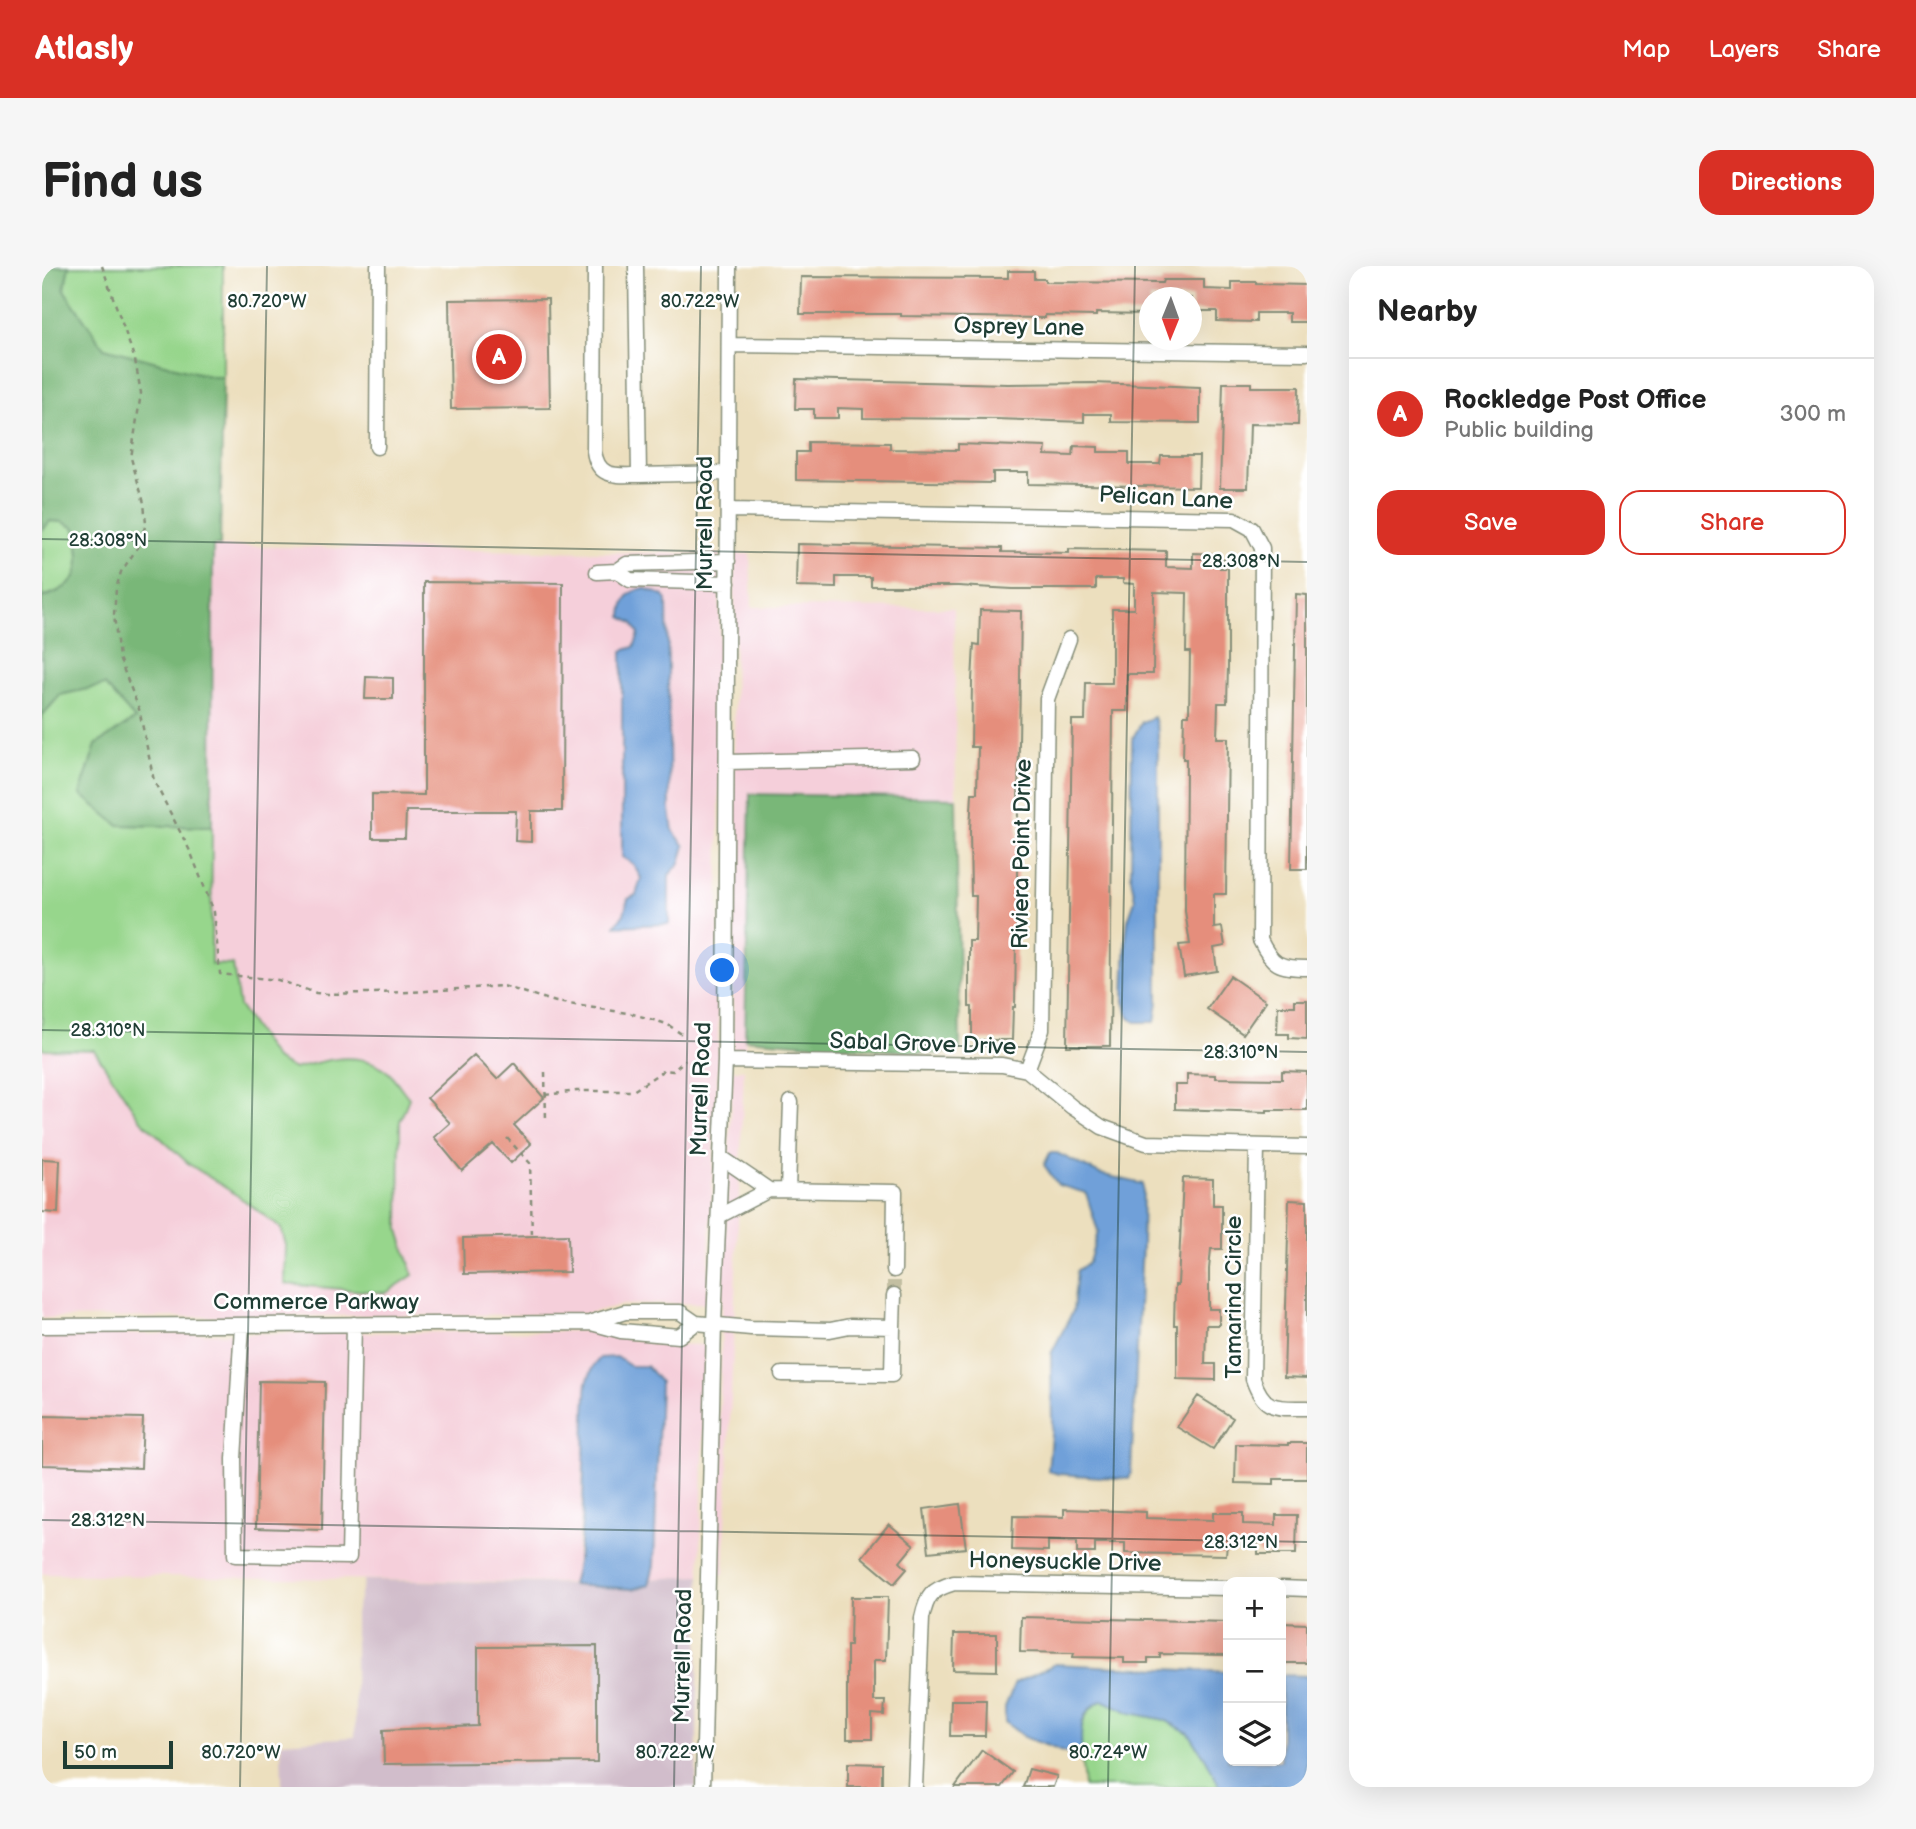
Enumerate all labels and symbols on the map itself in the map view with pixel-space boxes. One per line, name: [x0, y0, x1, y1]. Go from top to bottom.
north arrow: [1139, 287, 1202, 350]
text: 80.720°W: [227, 291, 307, 312]
text: 80.722°W: [661, 291, 740, 312]
street label: Osprey Lane: [953, 312, 1085, 342]
pin: A: [476, 331, 522, 383]
street label: Murrell Road: [691, 456, 719, 590]
street label: Pelican Lane: [1098, 481, 1234, 515]
text: 28.308°N: [69, 530, 147, 551]
text: 28.308°N: [1202, 551, 1280, 572]
street label: Riviera Point Drive: [1006, 759, 1038, 949]
your location: [705, 953, 739, 987]
text: 28.310°N: [70, 1020, 146, 1041]
street label: Murrell Road: [685, 1021, 717, 1157]
street label: Sabal Grove Drive: [829, 1027, 1017, 1061]
text: 28.310°N: [1203, 1042, 1279, 1063]
street label: Tamarind Circle: [1220, 1216, 1248, 1378]
street label: Commerce Parkway: [213, 1288, 420, 1316]
text: 28.312°N: [71, 1510, 145, 1531]
text: 28.312°N: [1204, 1532, 1278, 1553]
street label: Honeysuckle Drive: [968, 1546, 1162, 1578]
street label: Murrell Road: [668, 1589, 698, 1723]
scale bar: [63, 1738, 173, 1770]
text: 80.720°W: [201, 1742, 281, 1763]
text: 80.722°W: [636, 1742, 715, 1763]
text: 80.724°W: [1069, 1742, 1148, 1763]

